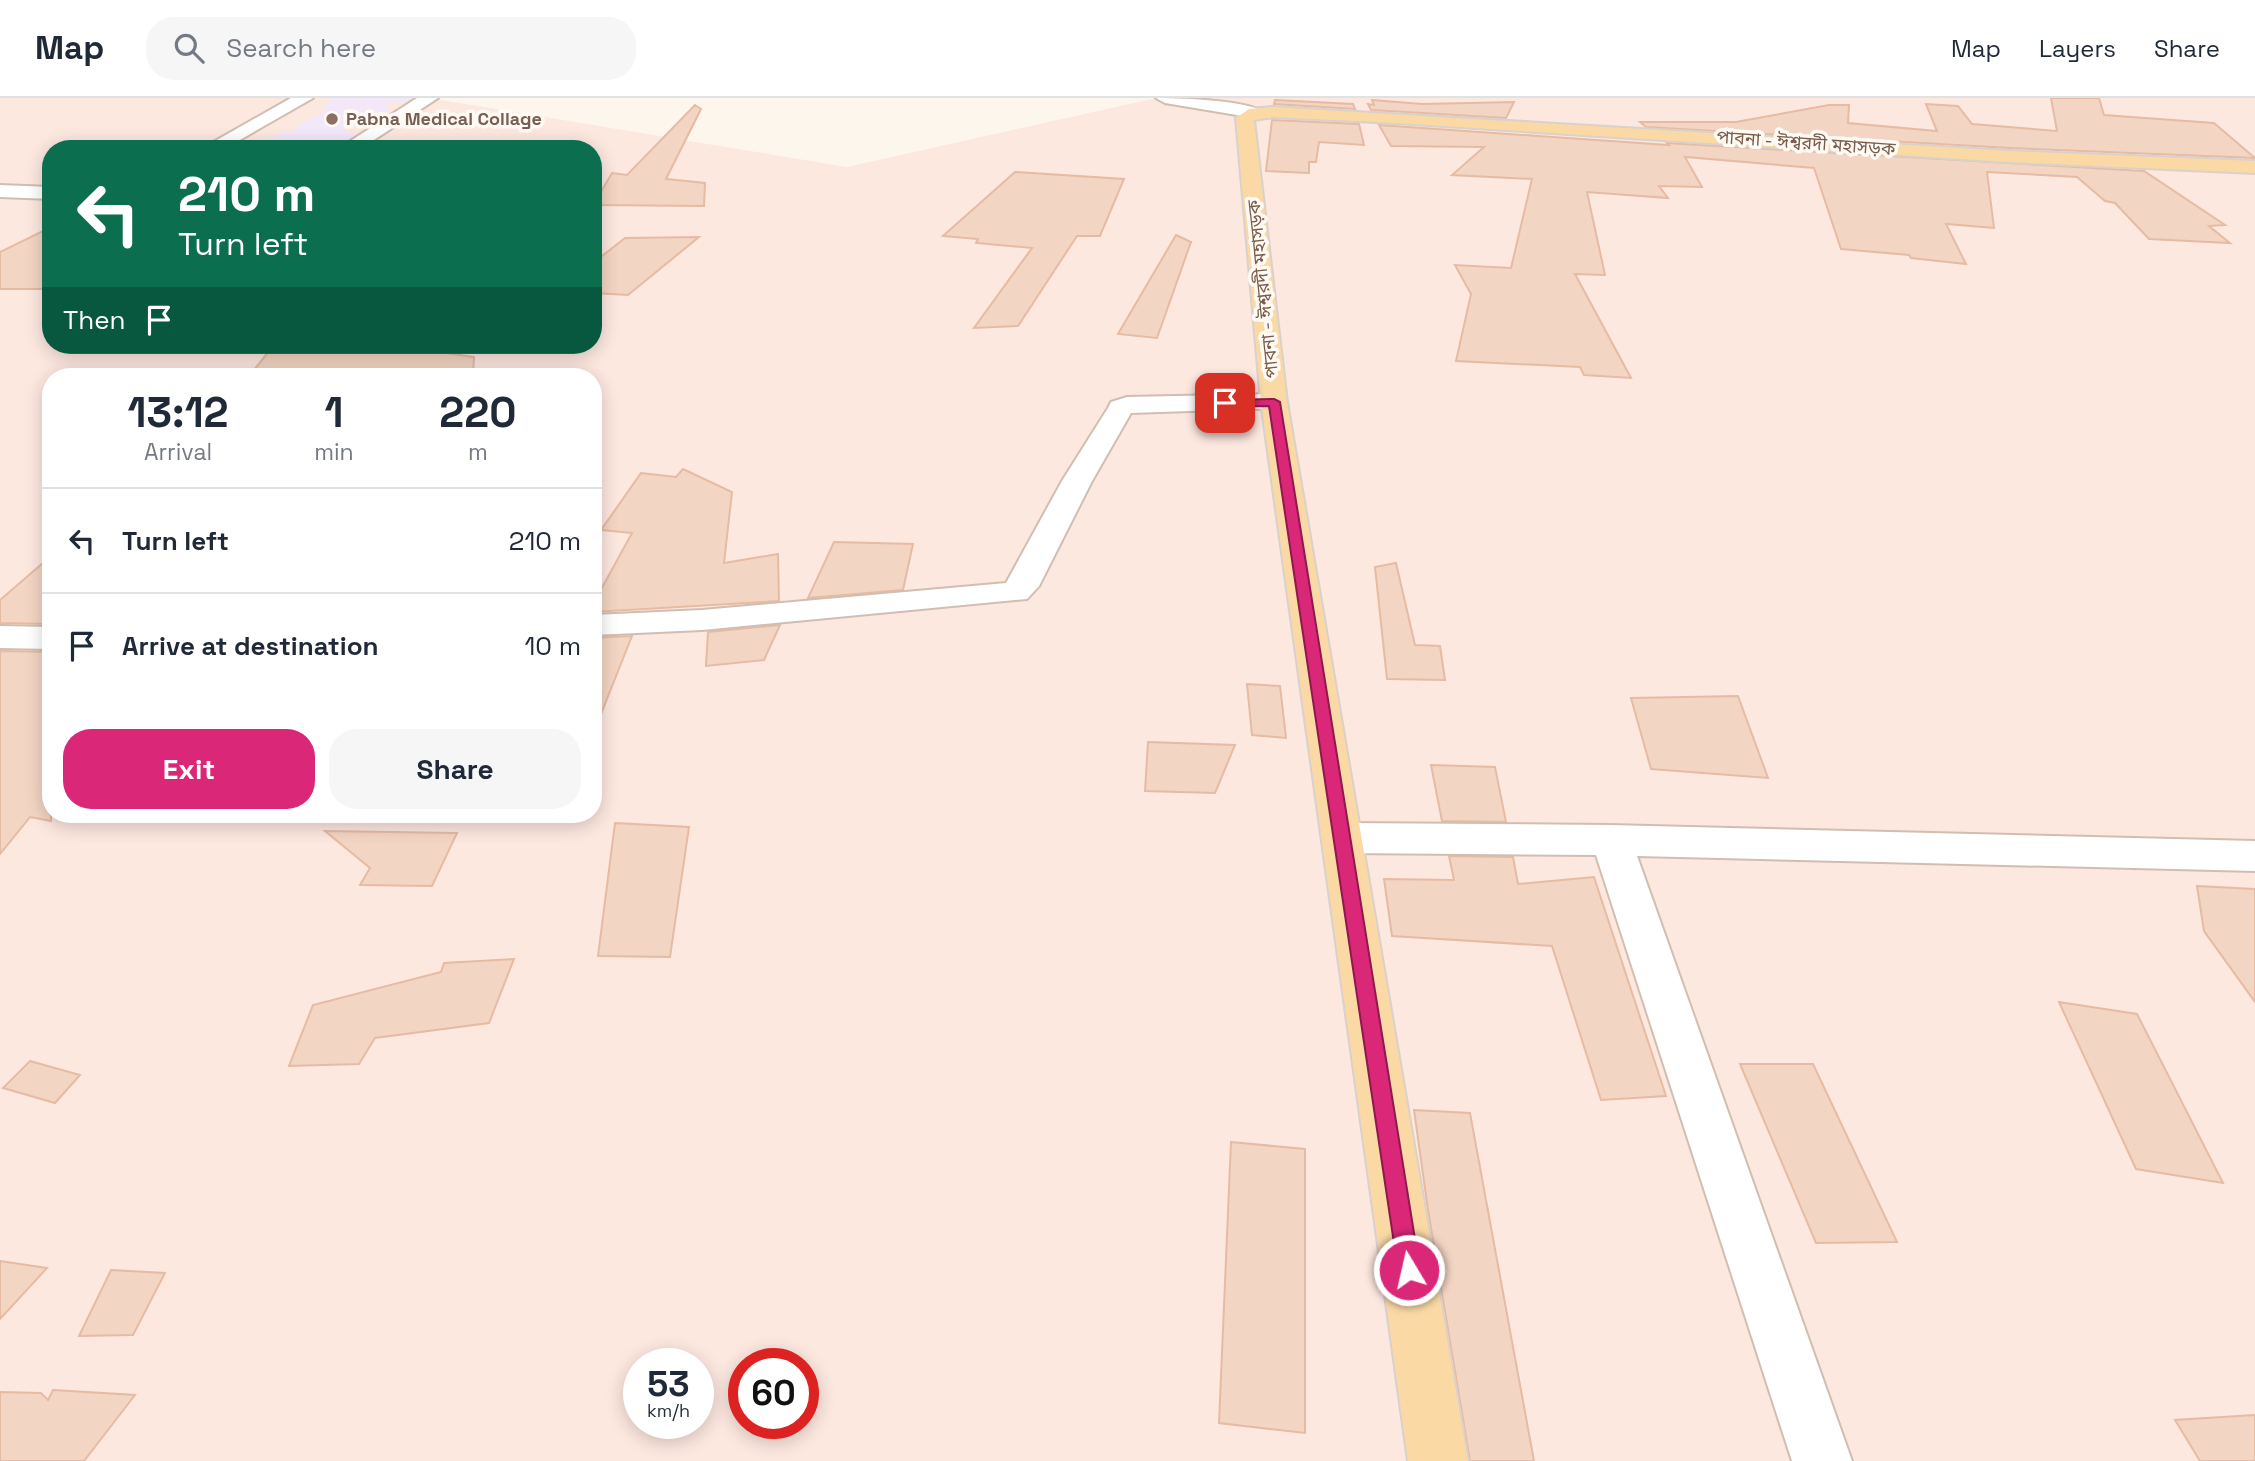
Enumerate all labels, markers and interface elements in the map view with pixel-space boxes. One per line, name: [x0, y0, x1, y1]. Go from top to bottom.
search box: [146, 17, 636, 80]
text: Map: [35, 27, 104, 69]
icon: search: [170, 29, 208, 67]
text: Search here: [226, 31, 376, 65]
text: Map: [1951, 33, 2001, 64]
text: Layers: [2039, 33, 2116, 64]
text: Share: [2154, 33, 2220, 64]
place label: Pabna Medical Collage: [346, 107, 542, 130]
marker: Pabna Medical Collage: [324, 111, 340, 127]
street label: পাবনা - ঈশ্বরদী মহাসড়ক: [1716, 125, 1897, 160]
text: 210 m: [178, 163, 315, 225]
icon: left: [63, 168, 154, 259]
street label: পাবনা - ঈশ্বরদী মহাসড়ক: [1242, 198, 1283, 379]
text: Turn left: [178, 224, 308, 264]
icon: arrive: [140, 301, 178, 339]
text: Then: [63, 303, 126, 337]
pin: [1195, 373, 1255, 433]
icon: arrive: [1206, 384, 1244, 422]
text: 13:12: [128, 386, 229, 439]
text: 1: [324, 386, 343, 439]
text: 220: [439, 386, 516, 439]
text: Arrival: [144, 437, 212, 467]
text: min: [314, 437, 354, 467]
text: m: [468, 437, 488, 467]
icon: left: [63, 522, 101, 560]
text: Turn left: [122, 524, 229, 558]
text: 210 m: [509, 524, 581, 558]
icon: arrive: [63, 627, 101, 665]
text: Arrive at destination: [122, 629, 379, 663]
text: 10 m: [524, 629, 581, 663]
button: Exit: [63, 729, 315, 809]
button: Share: [329, 729, 581, 809]
position arrow: [1372, 1233, 1446, 1307]
speed limit sign: 60: [728, 1348, 819, 1439]
text: 53: [647, 1362, 690, 1406]
text: km/h: [647, 1399, 690, 1422]

